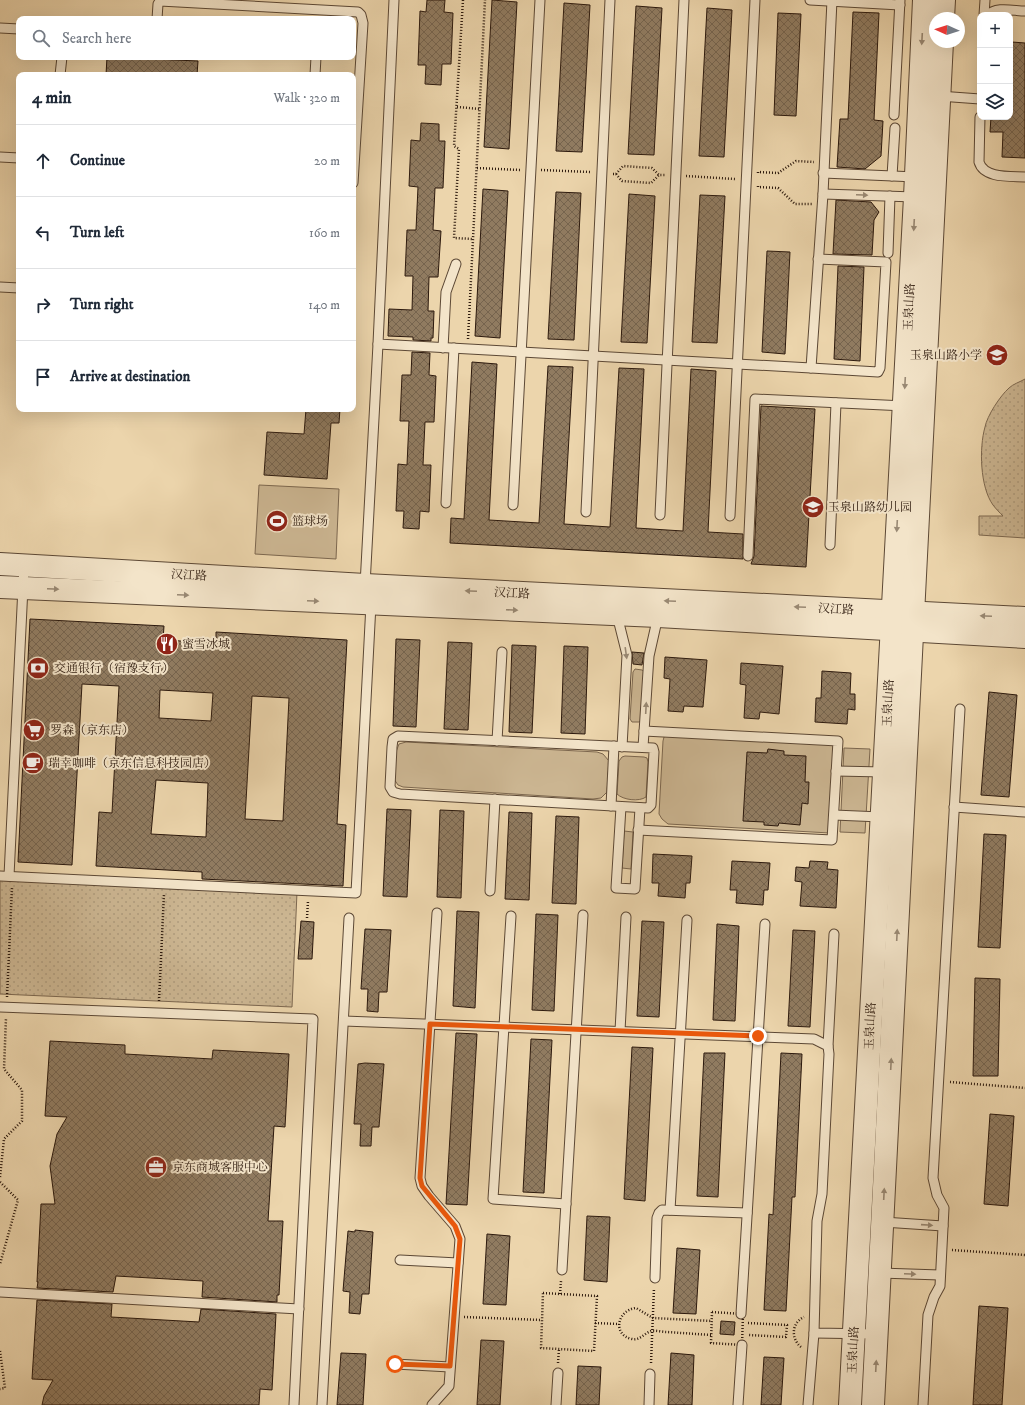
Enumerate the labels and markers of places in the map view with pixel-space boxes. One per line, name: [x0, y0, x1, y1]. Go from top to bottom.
school or university icon: 玉泉山路小学: [984, 342, 1010, 368]
place label: 玉泉山路小学: [910, 348, 982, 363]
school or university icon: 玉泉山路幼儿园: [800, 494, 826, 520]
place label: 玉泉山路幼儿园: [828, 500, 912, 515]
sports icon: 篮球场: [264, 508, 290, 534]
place label: 篮球场: [292, 514, 328, 529]
restaurant icon: 蜜雪冰城: [154, 631, 180, 657]
place label: 蜜雪冰城: [182, 637, 230, 652]
bank icon: 交通银行（宿豫支行）: [25, 655, 51, 681]
place label: 交通银行（宿豫支行）: [54, 661, 174, 676]
supermarket icon: 罗森（京东店）: [21, 717, 47, 743]
place label: 罗森（京东店）: [50, 723, 134, 738]
cafe icon: 瑞幸咖啡（京东信息科技园店）: [20, 750, 46, 776]
place label: 瑞幸咖啡（京东信息科技园店）: [48, 756, 216, 771]
office icon: 京东商城客服中心: [143, 1154, 169, 1180]
place label: 京东商城客服中心: [172, 1160, 268, 1175]

